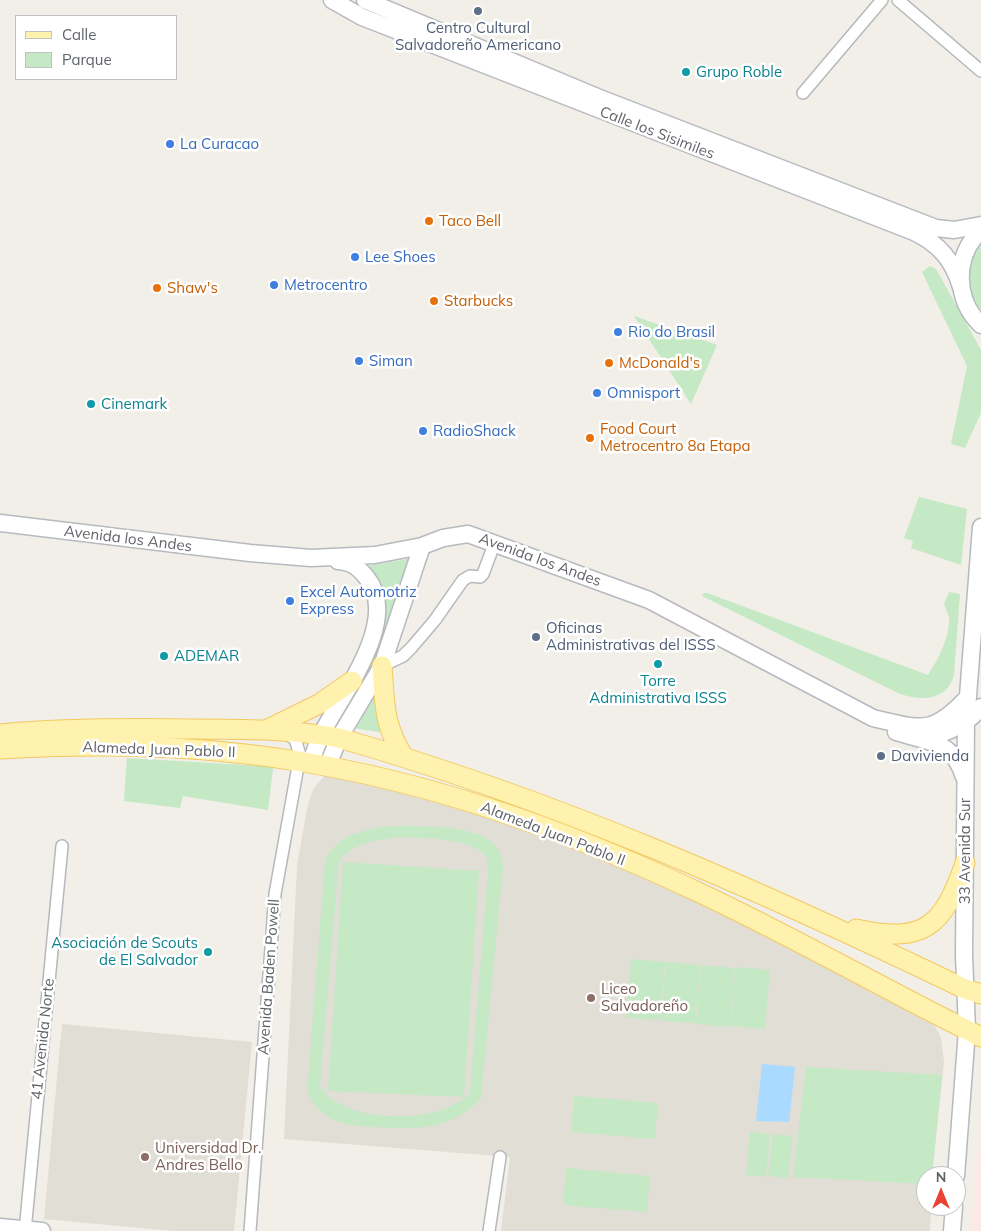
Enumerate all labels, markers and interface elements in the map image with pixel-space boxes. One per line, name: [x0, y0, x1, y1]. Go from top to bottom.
marker: Centro Cultural Salvadoreño Americano: [472, 5, 484, 17]
legend: [15, 15, 178, 80]
place label: Centro Cultural Salvadoreño Americano: [395, 19, 561, 54]
text: Calle: [62, 25, 96, 44]
text: Parque: [62, 50, 112, 69]
place label: Grupo Roble: [696, 63, 782, 81]
marker: Grupo Roble: [680, 66, 692, 78]
street label: Calle los Sisimiles: [597, 103, 717, 163]
place label: La Curacao: [180, 135, 259, 153]
marker: La Curacao: [164, 138, 176, 150]
place label: Taco Bell: [439, 212, 501, 230]
marker: Taco Bell: [423, 215, 435, 227]
place label: Lee Shoes: [365, 248, 436, 266]
marker: Lee Shoes: [349, 251, 361, 263]
place label: Metrocentro: [284, 276, 368, 294]
place label: Shaw's: [167, 279, 218, 297]
marker: Metrocentro: [268, 279, 280, 291]
marker: Shaw's: [151, 282, 163, 294]
place label: Starbucks: [444, 292, 513, 310]
marker: Starbucks: [428, 295, 440, 307]
place label: Rio do Brasil: [628, 323, 715, 341]
marker: Rio do Brasil: [612, 326, 624, 338]
place label: Siman: [369, 352, 413, 370]
place label: McDonald's: [619, 354, 700, 372]
marker: Siman: [353, 355, 365, 367]
marker: McDonald's: [603, 357, 615, 369]
place label: Omnisport: [607, 384, 680, 402]
marker: Omnisport: [591, 387, 603, 399]
place label: Cinemark: [101, 395, 167, 413]
marker: Cinemark: [85, 398, 97, 410]
place label: Food Court Metrocentro 8a Etapa: [600, 420, 750, 455]
place label: RadioShack: [433, 422, 516, 440]
marker: RadioShack: [417, 425, 429, 437]
marker: Food Court Metrocentro 8a Etapa: [584, 432, 596, 444]
street label: Avenida los Andes: [63, 522, 193, 556]
street label: Avenida los Andes: [476, 530, 604, 590]
place label: Excel Automotriz Express: [300, 583, 417, 618]
marker: Excel Automotriz Express: [284, 595, 296, 607]
place label: Oficinas Administrativas del ISSS: [546, 619, 716, 654]
marker: Oficinas Administrativas del ISSS: [530, 631, 542, 643]
place label: ADEMAR: [174, 647, 239, 665]
marker: ADEMAR: [158, 650, 170, 662]
marker: Torre Administrativa ISSS: [652, 658, 664, 670]
place label: Torre Administrativa ISSS: [589, 672, 727, 707]
street label: Alameda Juan Pablo II: [82, 738, 236, 762]
place label: Davivienda: [891, 747, 969, 765]
marker: Davivienda: [875, 750, 887, 762]
street label: Alameda Juan Pablo II: [478, 798, 628, 870]
street label: 33 Avenida Sur: [956, 798, 974, 904]
street label: Avenida Baden Powell: [255, 899, 283, 1055]
place label: Asociación de Scouts de El Salvador: [51, 934, 198, 969]
marker: Asociación de Scouts de El Salvador: [202, 946, 214, 958]
street label: 41 Avenida Norte: [28, 978, 58, 1100]
place label: Liceo Salvadoreño: [601, 980, 688, 1015]
marker: Liceo Salvadoreño: [585, 992, 597, 1004]
place label: Universidad Dr. Andres Bello: [155, 1139, 261, 1174]
marker: Universidad Dr. Andres Bello: [139, 1151, 151, 1163]
north arrow: [916, 1166, 966, 1216]
text: N: [936, 1168, 946, 1186]

